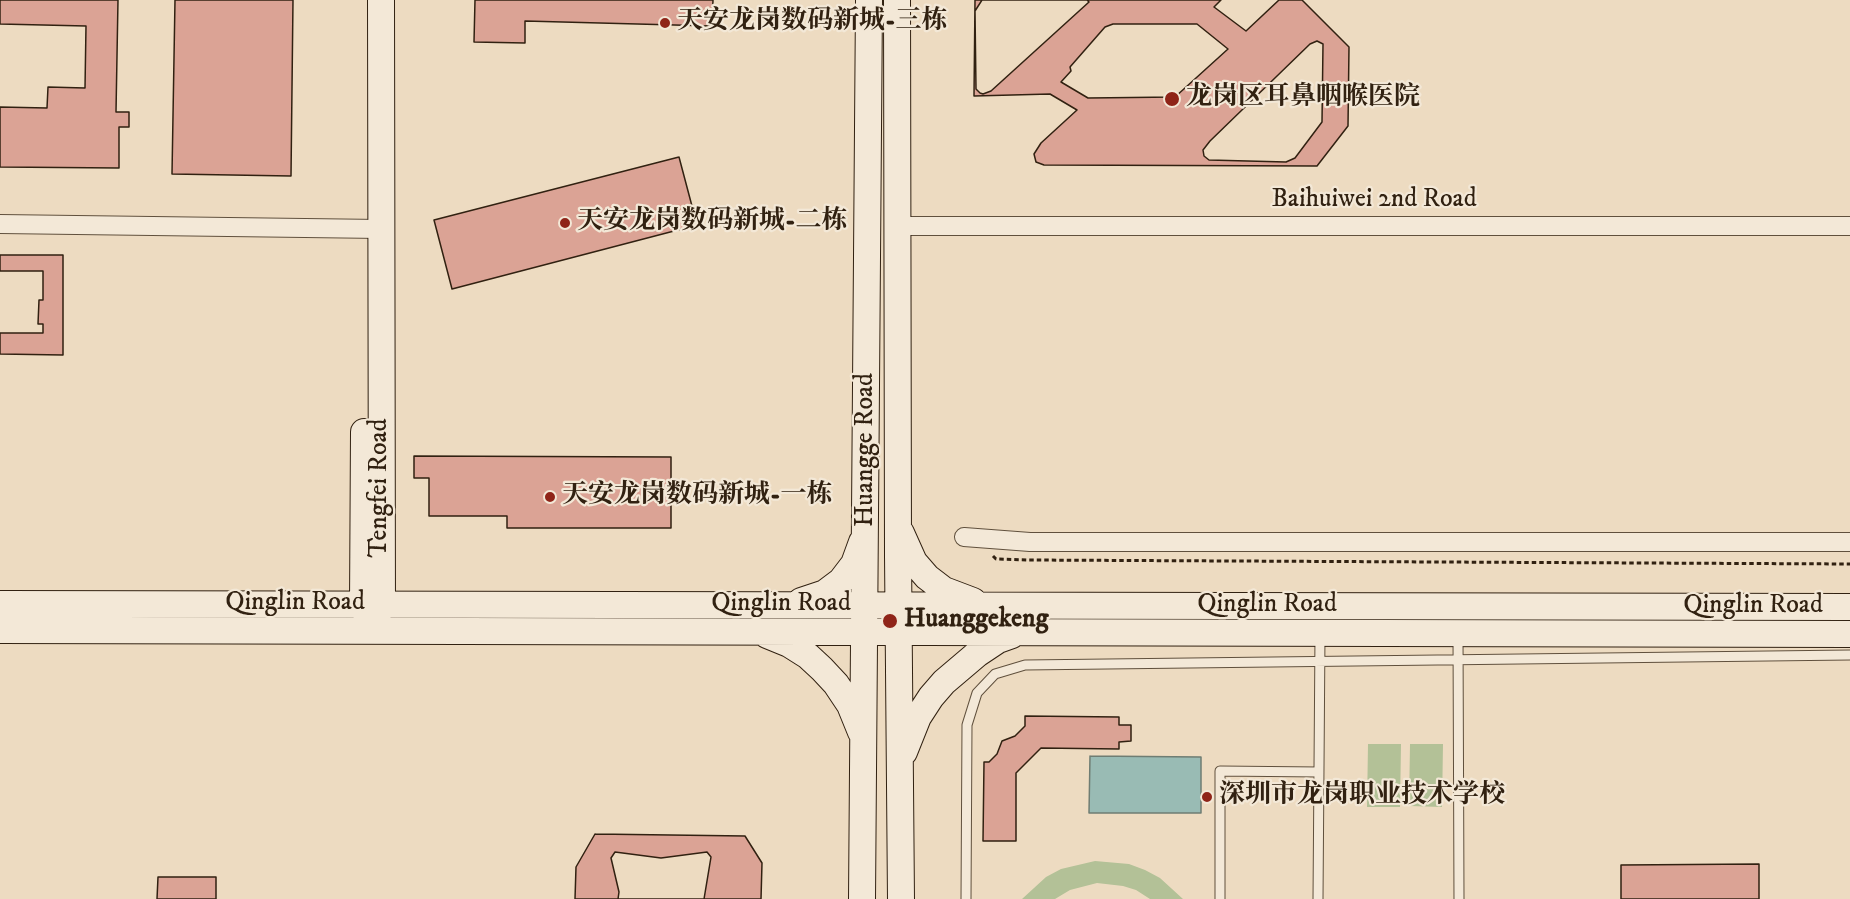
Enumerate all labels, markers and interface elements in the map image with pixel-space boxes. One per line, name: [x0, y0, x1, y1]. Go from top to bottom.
place label: 天安龙岗数码新城-三栋: [677, 7, 948, 39]
marker: 天安龙岗数码新城-三栋: [658, 16, 672, 30]
place label: 龙岗区耳鼻咽喉医院: [1186, 83, 1420, 115]
marker: 龙岗区耳鼻咽喉医院: [1163, 90, 1181, 108]
street label: Baihuiwei 2nd Road: [1271, 185, 1477, 217]
place label: 天安龙岗数码新城-二栋: [577, 207, 848, 239]
marker: 天安龙岗数码新城-二栋: [558, 216, 572, 230]
street label: Huangge Road: [851, 373, 883, 527]
street label: Tengfei Road: [365, 418, 397, 558]
place label: 天安龙岗数码新城-一栋: [562, 481, 833, 513]
marker: 天安龙岗数码新城-一栋: [543, 490, 557, 504]
street label: Qinglin Road: [225, 588, 365, 620]
street label: Qinglin Road: [711, 589, 851, 621]
street label: Qinglin Road: [1197, 590, 1337, 622]
street label: Qinglin Road: [1683, 591, 1823, 623]
place label: Huanggekeng: [904, 605, 1048, 637]
marker: Huanggekeng: [881, 612, 899, 630]
place label: 深圳市龙岗职业技术学校: [1219, 781, 1505, 813]
marker: 深圳市龙岗职业技术学校: [1200, 790, 1214, 804]

